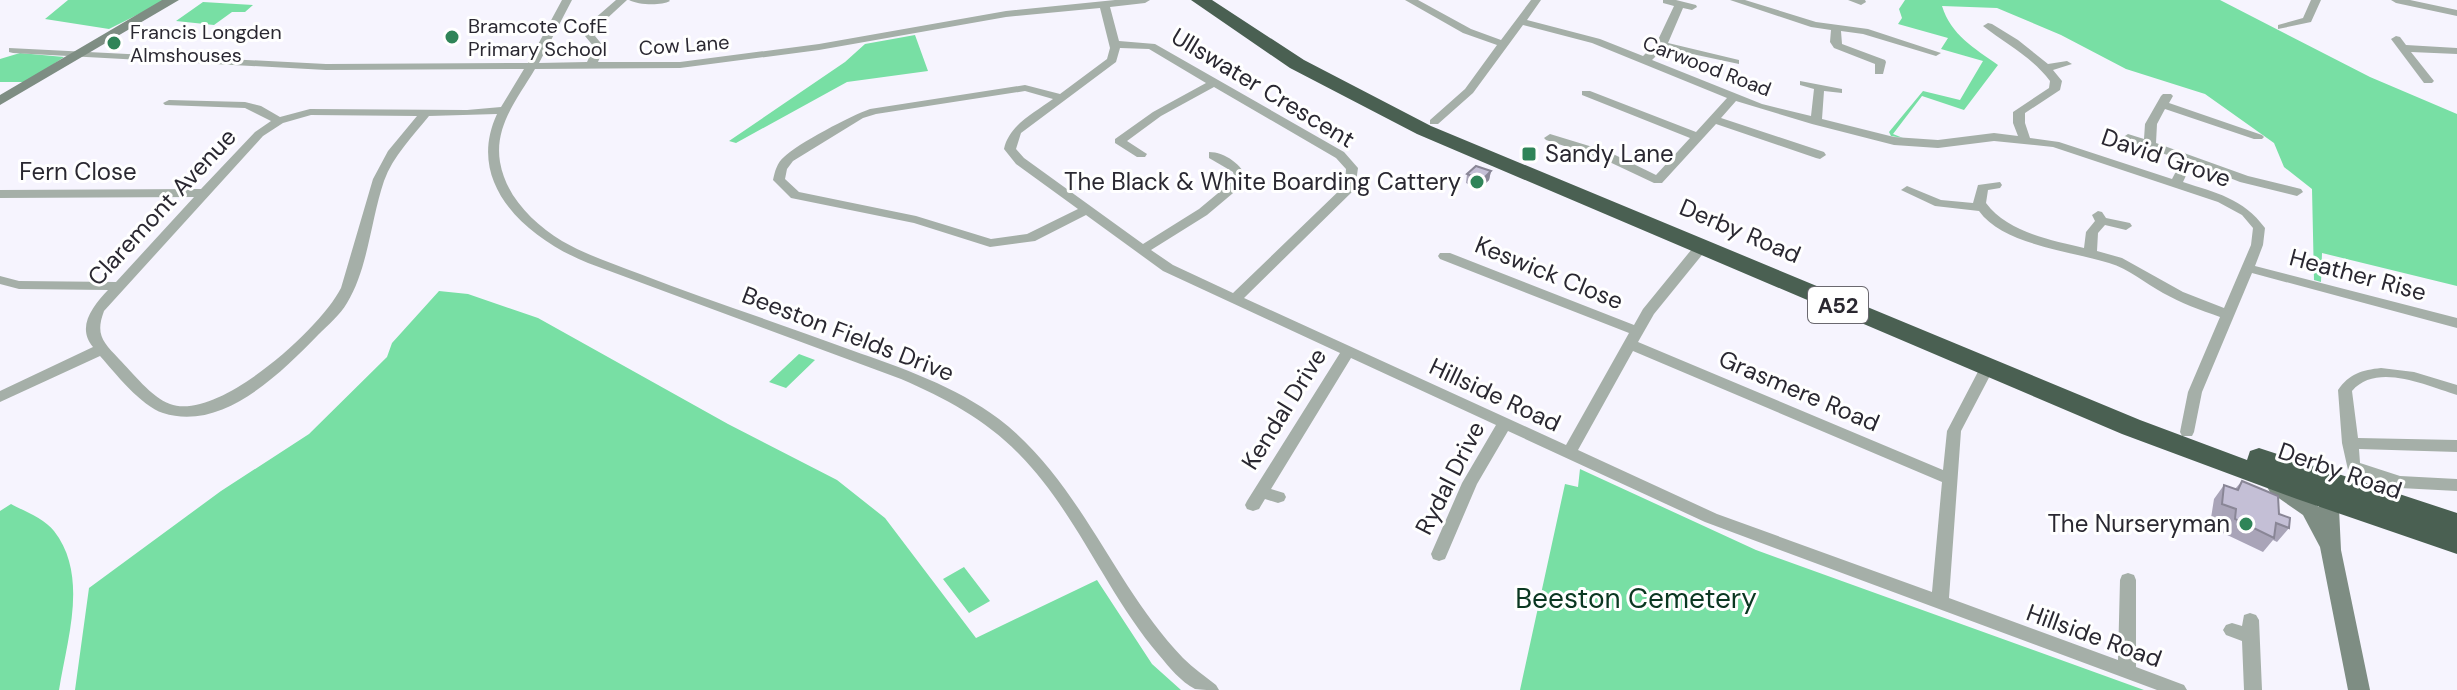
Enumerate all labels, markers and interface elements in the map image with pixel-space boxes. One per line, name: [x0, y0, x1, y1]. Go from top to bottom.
place label: Bramcote CofE Primary School: [468, 13, 608, 62]
place label: Francis Longden Almshouses: [130, 19, 282, 68]
street label: Ullswater Crescent: [1166, 21, 1361, 155]
marker: Bramcote CofE Primary School: [443, 28, 461, 46]
street label: Cow Lane: [638, 29, 730, 61]
street label: Carwood Road: [1639, 30, 1775, 102]
marker: Francis Longden Almshouses: [105, 34, 123, 52]
street label: Claremont Avenue: [81, 121, 243, 292]
street label: David Grove: [2097, 121, 2235, 194]
place label: Sandy Lane: [1545, 138, 1674, 169]
marker: Sandy Lane: [1520, 145, 1538, 163]
street label: Fern Close: [19, 156, 137, 187]
place label: The Black & White Boarding Cattery: [1064, 166, 1461, 197]
marker: The Black & White Boarding Cattery: [1468, 173, 1486, 191]
street label: Derby Road: [1675, 191, 1805, 270]
street label: Keswick Close: [1471, 229, 1628, 316]
street label: Heather Rise: [2286, 241, 2430, 308]
street label: Beeston Fields Drive: [738, 279, 959, 388]
road number: A52: [1808, 287, 1868, 323]
street label: Kendal Drive: [1234, 342, 1333, 475]
street label: Grasmere Road: [1714, 343, 1884, 438]
street label: Hillside Road: [1425, 351, 1566, 439]
street label: Rydal Drive: [1408, 416, 1491, 540]
street label: Derby Road: [2274, 435, 2406, 506]
place label: The Nurseryman: [2047, 508, 2230, 539]
marker: The Nurseryman: [2237, 515, 2255, 533]
park label: Beeston Cemetery: [1515, 580, 1757, 617]
street label: Hillside Road: [2022, 597, 2166, 674]

